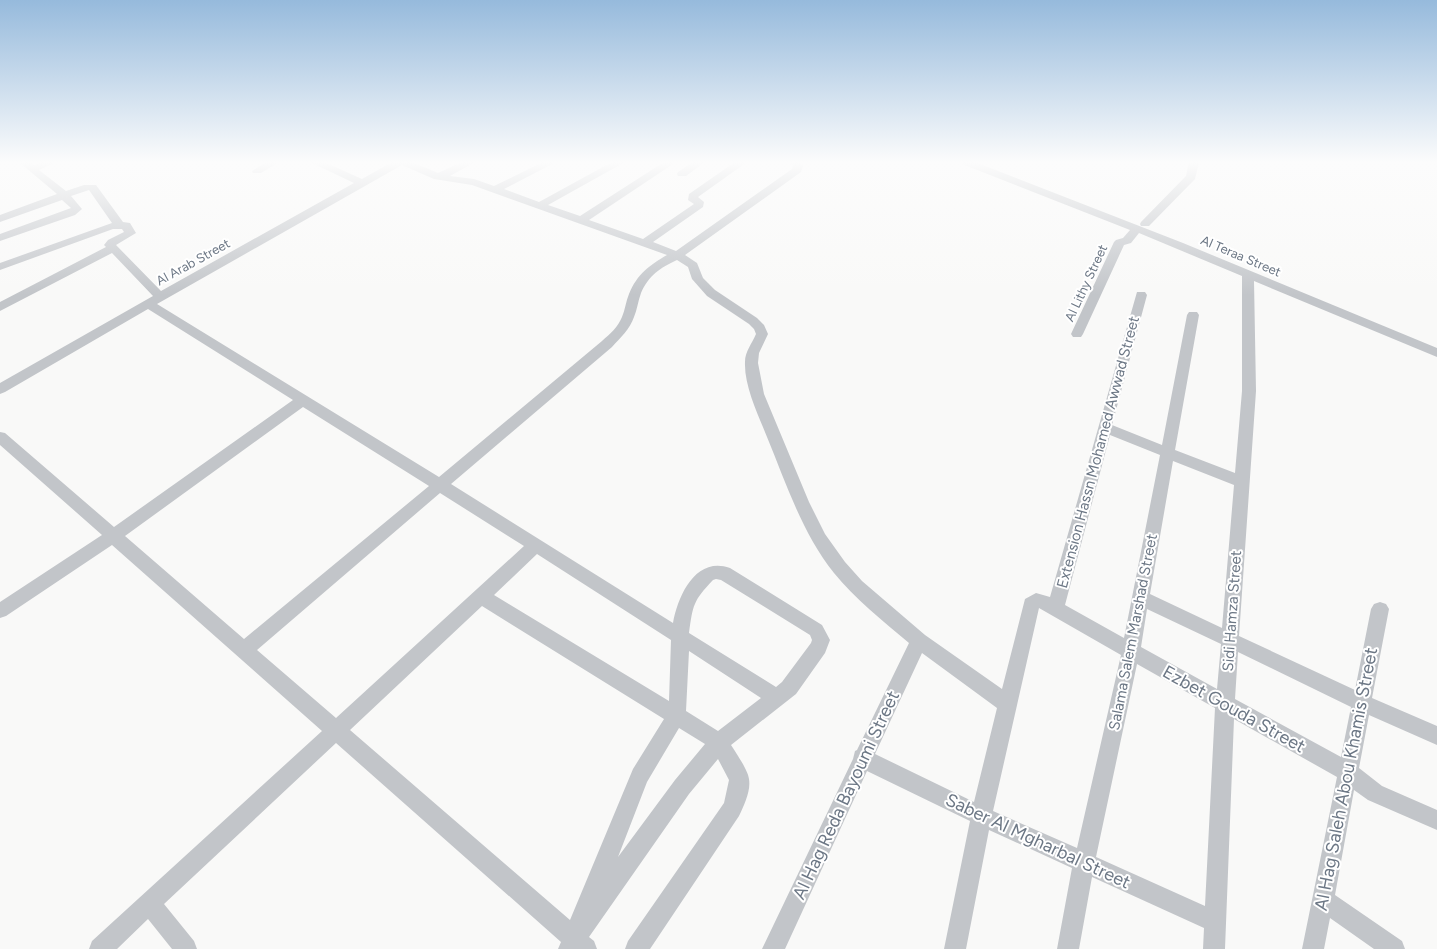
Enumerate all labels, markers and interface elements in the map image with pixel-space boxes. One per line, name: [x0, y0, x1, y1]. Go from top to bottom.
street label: Al Teraa Street: [1199, 232, 1283, 280]
street label: Al Arab Street: [154, 236, 233, 288]
street label: Al Lithy Street: [1062, 242, 1110, 324]
street label: Extension Hassn Mohamed Awwad Street: [1053, 314, 1143, 590]
street label: Salama Salem Marshad Street: [1105, 532, 1161, 732]
street label: Sidi Hamza Street: [1219, 550, 1245, 672]
street label: Al Hag Saleh Abou Khamis Street: [1310, 645, 1382, 912]
street label: Ezbet Gouda Street: [1159, 661, 1309, 757]
street label: Al Hag Reda Bayoumi Street: [788, 687, 904, 903]
street label: Saber Al Mgharbal Street: [942, 788, 1134, 894]

